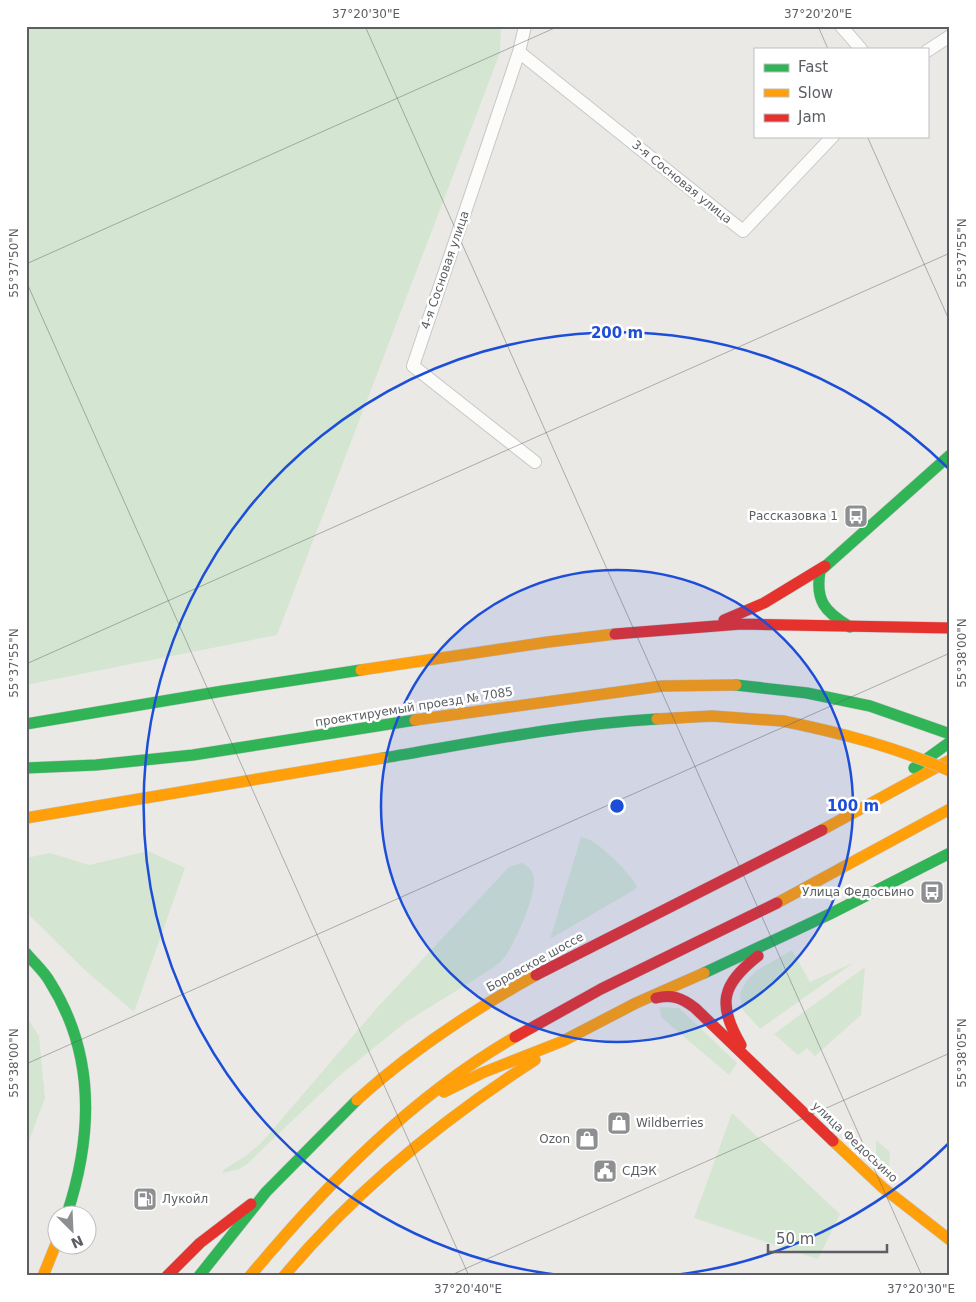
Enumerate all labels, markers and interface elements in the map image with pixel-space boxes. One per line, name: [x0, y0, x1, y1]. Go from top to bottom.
text: 37°20'30"E: [332, 7, 400, 21]
text: 37°20'20"E: [784, 7, 852, 21]
legend: [754, 48, 928, 138]
text: Fast: [798, 58, 828, 76]
text: Slow: [798, 84, 833, 102]
text: Jam: [797, 108, 826, 126]
street label: 3-я Сосновая улица: [629, 138, 735, 226]
street label: 4-я Сосновая улица: [418, 209, 472, 331]
text: 55°37'55"N: [955, 218, 969, 288]
text: 55°37'50"N: [7, 228, 21, 298]
text: 200 m: [591, 324, 643, 342]
bus stop icon: Рассказовка 1: [843, 503, 869, 529]
place label: Рассказовка 1: [749, 509, 838, 523]
text: 55°38'00"N: [955, 618, 969, 688]
text: 55°37'55"N: [7, 628, 21, 698]
street label: проектируемый проезд № 7085: [314, 684, 514, 730]
centre of rings: [608, 797, 626, 815]
text: 100 m: [827, 797, 879, 815]
bus stop icon: Улица Федосьино: [919, 879, 945, 905]
place label: Улица Федосьино: [802, 885, 914, 899]
street label: Боровское шоссе: [484, 929, 586, 995]
text: 55°38'05"N: [955, 1018, 969, 1088]
text: 55°38'00"N: [7, 1028, 21, 1098]
street label: улица Федосьино: [809, 1099, 901, 1185]
shop icon: Wildberries: [606, 1110, 632, 1136]
place label: Wildberries: [636, 1116, 704, 1130]
shop icon: Ozon: [574, 1126, 600, 1152]
place label: Ozon: [539, 1132, 570, 1146]
public building icon: СДЭК: [592, 1158, 618, 1184]
place label: СДЭК: [622, 1164, 657, 1178]
fuel station icon: Лукойл: [132, 1186, 158, 1212]
place label: Лукойл: [162, 1192, 208, 1206]
north arrow: [48, 1204, 98, 1254]
scale bar: [768, 1222, 887, 1254]
text: 50 m: [776, 1230, 814, 1248]
text: N: [69, 1232, 86, 1252]
text: 37°20'40"E: [434, 1282, 502, 1296]
text: 37°20'30"E: [887, 1282, 955, 1296]

